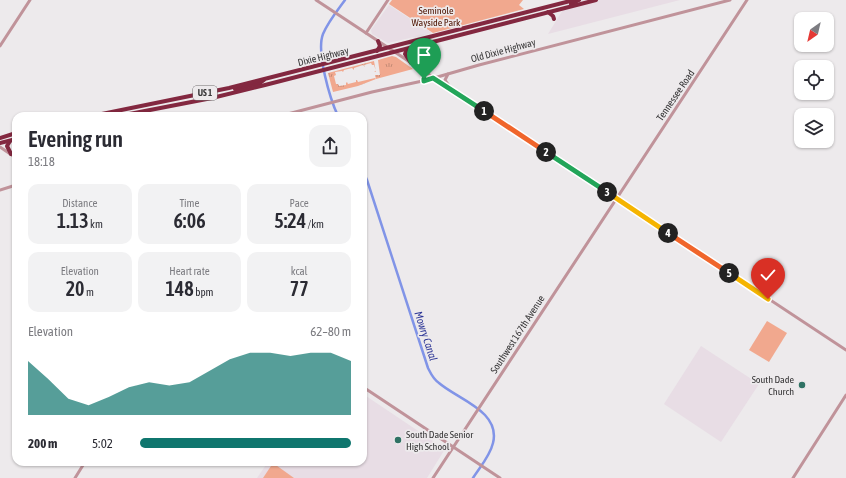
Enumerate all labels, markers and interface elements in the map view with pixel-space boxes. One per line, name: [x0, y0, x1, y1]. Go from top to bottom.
park label: Seminole Wayside Park: [412, 5, 461, 28]
north arrow: [794, 12, 834, 52]
map controls: [794, 12, 834, 148]
street label: Old Dixie Highway: [470, 37, 537, 64]
pin: [407, 38, 441, 79]
icon: arrive: [413, 44, 435, 66]
street label: Dixie Highway: [297, 45, 350, 68]
button: locate: [794, 60, 834, 100]
street label: Tennessee Road: [654, 67, 697, 123]
road number: US 1: [193, 86, 217, 100]
pin: 1: [474, 101, 494, 121]
text: 1: [481, 105, 487, 117]
button: layers: [794, 108, 834, 148]
button: share: [309, 125, 351, 167]
text: Evening run: [28, 126, 123, 152]
pin: 2: [536, 142, 556, 162]
text: 2: [543, 146, 549, 158]
text: 18:18: [28, 154, 55, 169]
pin: 3: [597, 182, 617, 202]
text: 3: [604, 186, 610, 198]
text: Distance: [62, 197, 97, 209]
text: Time: [179, 197, 200, 209]
text: Pace: [289, 197, 309, 209]
text: 1.13: [57, 209, 89, 232]
text: 6:06: [173, 209, 206, 232]
text: 5:24: [274, 209, 306, 232]
text: km: [89, 218, 103, 230]
text: /km: [306, 218, 324, 230]
pin: 4: [658, 223, 678, 243]
text: 4: [665, 227, 671, 239]
pin: [751, 258, 785, 299]
pin: 5: [719, 263, 739, 283]
icon: check: [757, 264, 779, 286]
text: Elevation: [61, 265, 99, 277]
text: Heart rate: [169, 265, 210, 277]
text: kcal: [291, 265, 308, 277]
text: 5: [726, 267, 732, 279]
text: 20: [66, 277, 85, 300]
text: 148: [165, 277, 194, 300]
text: 77: [290, 277, 309, 300]
text: m: [85, 286, 94, 298]
text: bpm: [194, 286, 214, 298]
street label: Southwest 167th Avenue: [488, 293, 547, 375]
water label: Mowry Canal: [412, 310, 440, 363]
text: Elevation: [28, 324, 73, 339]
text: 62–80 m: [310, 324, 351, 339]
place label: South Dade Church: [752, 374, 794, 397]
marker: South Dade Church: [797, 380, 807, 390]
place label: South Dade Senior High School: [406, 429, 474, 452]
marker: South Dade Senior High School: [393, 435, 403, 445]
text: 200 m: [28, 436, 57, 451]
text: 5:02: [92, 436, 113, 451]

